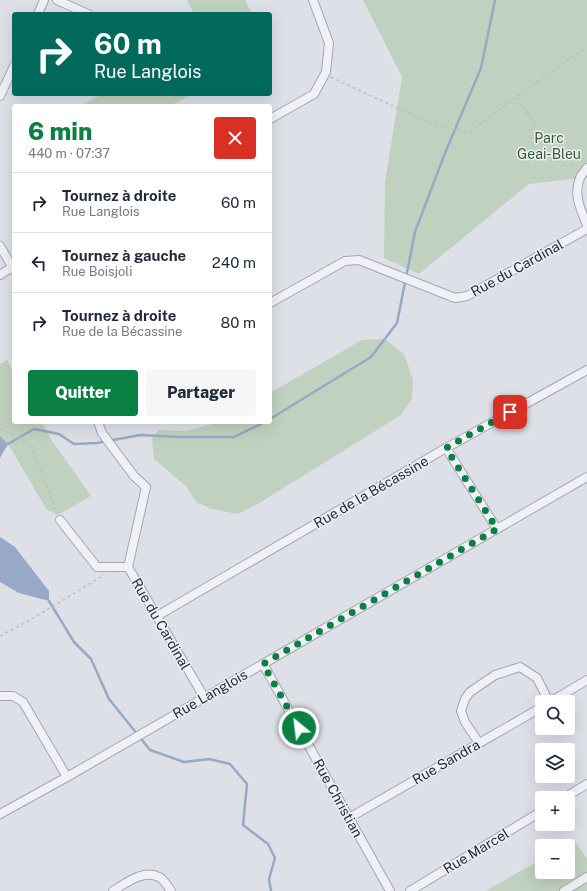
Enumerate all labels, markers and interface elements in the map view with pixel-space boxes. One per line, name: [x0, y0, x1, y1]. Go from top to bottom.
text: 60 m: [94, 27, 162, 60]
icon: right: [28, 28, 80, 80]
text: Rue Langlois: [94, 61, 201, 82]
text: 6 min: [28, 117, 92, 145]
button: close: [214, 117, 256, 159]
park label: Parc Geai-Bleu: [517, 130, 581, 162]
text: 440 m · 07:37: [28, 146, 110, 161]
text: Tournez à droite: [62, 187, 176, 204]
icon: right: [28, 192, 50, 214]
text: 60 m: [221, 194, 256, 211]
text: Rue Langlois: [62, 204, 140, 219]
street label: Rue du Cardinal: [468, 236, 566, 300]
text: Tournez à gauche: [62, 247, 186, 264]
icon: left: [28, 252, 50, 274]
text: 240 m: [212, 254, 256, 271]
text: Rue Boisjoli: [62, 264, 132, 279]
text: Tournez à droite: [62, 307, 176, 324]
icon: right: [28, 312, 50, 334]
text: 80 m: [221, 314, 256, 331]
text: Rue de la Bécassine: [62, 324, 182, 339]
button: Quitter: [28, 370, 138, 416]
button: Partager: [146, 370, 256, 416]
pin: [493, 395, 527, 429]
icon: arrive: [499, 401, 521, 423]
street label: Rue de la Bécassine: [311, 453, 431, 531]
street label: Rue du Cardinal: [128, 575, 194, 673]
street label: Rue Langlois: [170, 666, 250, 722]
map controls: [535, 695, 575, 879]
button: search: [535, 695, 575, 735]
position arrow: [278, 707, 320, 749]
street label: Rue Sandra: [409, 736, 483, 788]
button: layers: [535, 743, 575, 783]
street label: Rue Christian: [310, 756, 366, 840]
button: +: [535, 791, 575, 831]
street label: Rue Marcel: [440, 825, 512, 877]
button: −: [535, 839, 575, 879]

